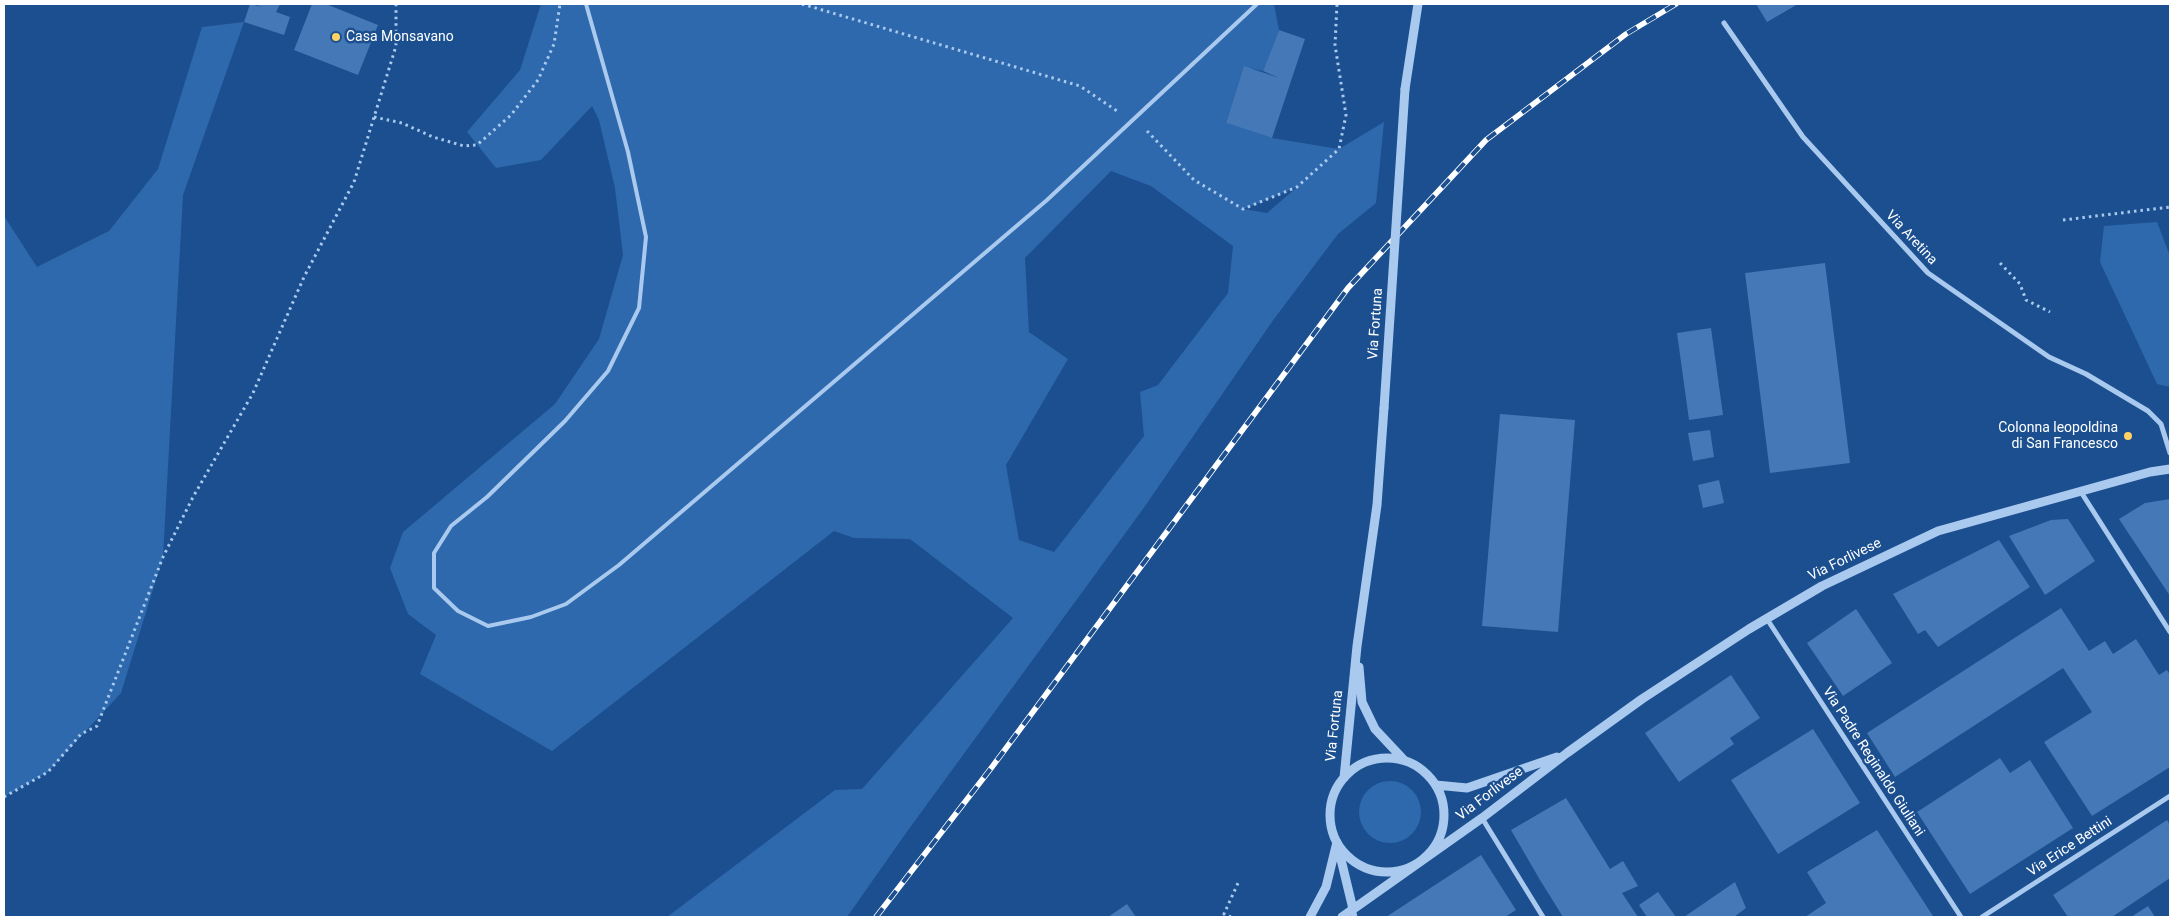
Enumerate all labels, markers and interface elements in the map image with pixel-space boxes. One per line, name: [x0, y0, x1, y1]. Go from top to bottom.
place label: Casa Monsavano: [346, 29, 454, 45]
marker: Casa Monsavano: [330, 31, 342, 43]
street label: Via Aretina: [1882, 207, 1940, 269]
street label: Via Fortuna: [1365, 288, 1387, 360]
place label: Colonna leopoldina di San Francesco: [1998, 420, 2118, 452]
marker: Colonna leopoldina di San Francesco: [2122, 430, 2134, 442]
street label: Via Forlivese: [1806, 535, 1884, 585]
street label: Via Padre Reginaldo Giuliani: [1818, 684, 1928, 840]
street label: Via Fortuna: [1323, 689, 1347, 763]
street label: Via Forlivese: [1453, 763, 1527, 825]
street label: Via Erice Bettini: [2025, 813, 2115, 881]

